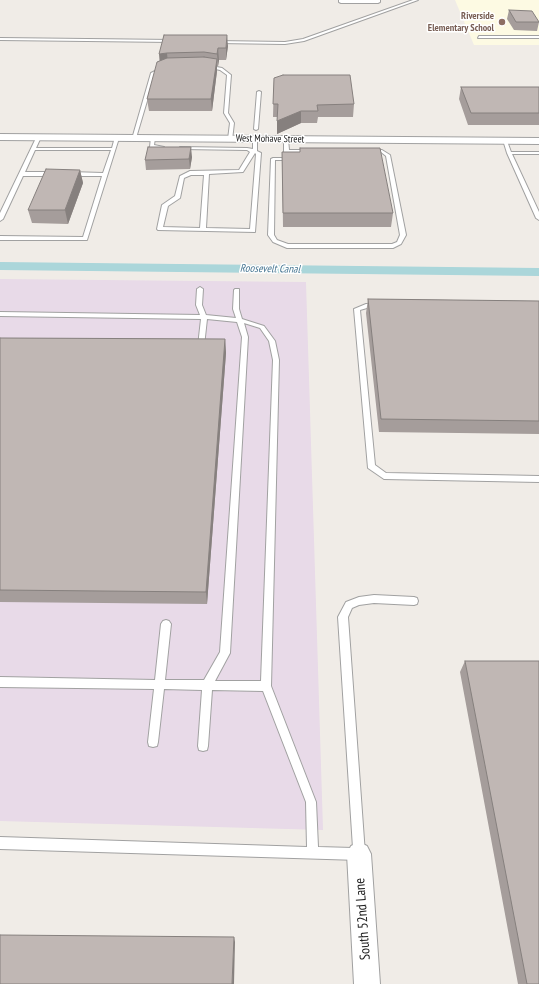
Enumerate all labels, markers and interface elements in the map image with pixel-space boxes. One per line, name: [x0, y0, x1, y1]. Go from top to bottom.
place label: Riverside Elementary School: [428, 10, 494, 34]
marker: Riverside Elementary School: [497, 17, 507, 27]
street label: West Mohave Street: [236, 132, 304, 146]
water label: Roosevelt Canal: [240, 262, 300, 276]
street label: South 52nd Lane: [352, 878, 374, 960]

